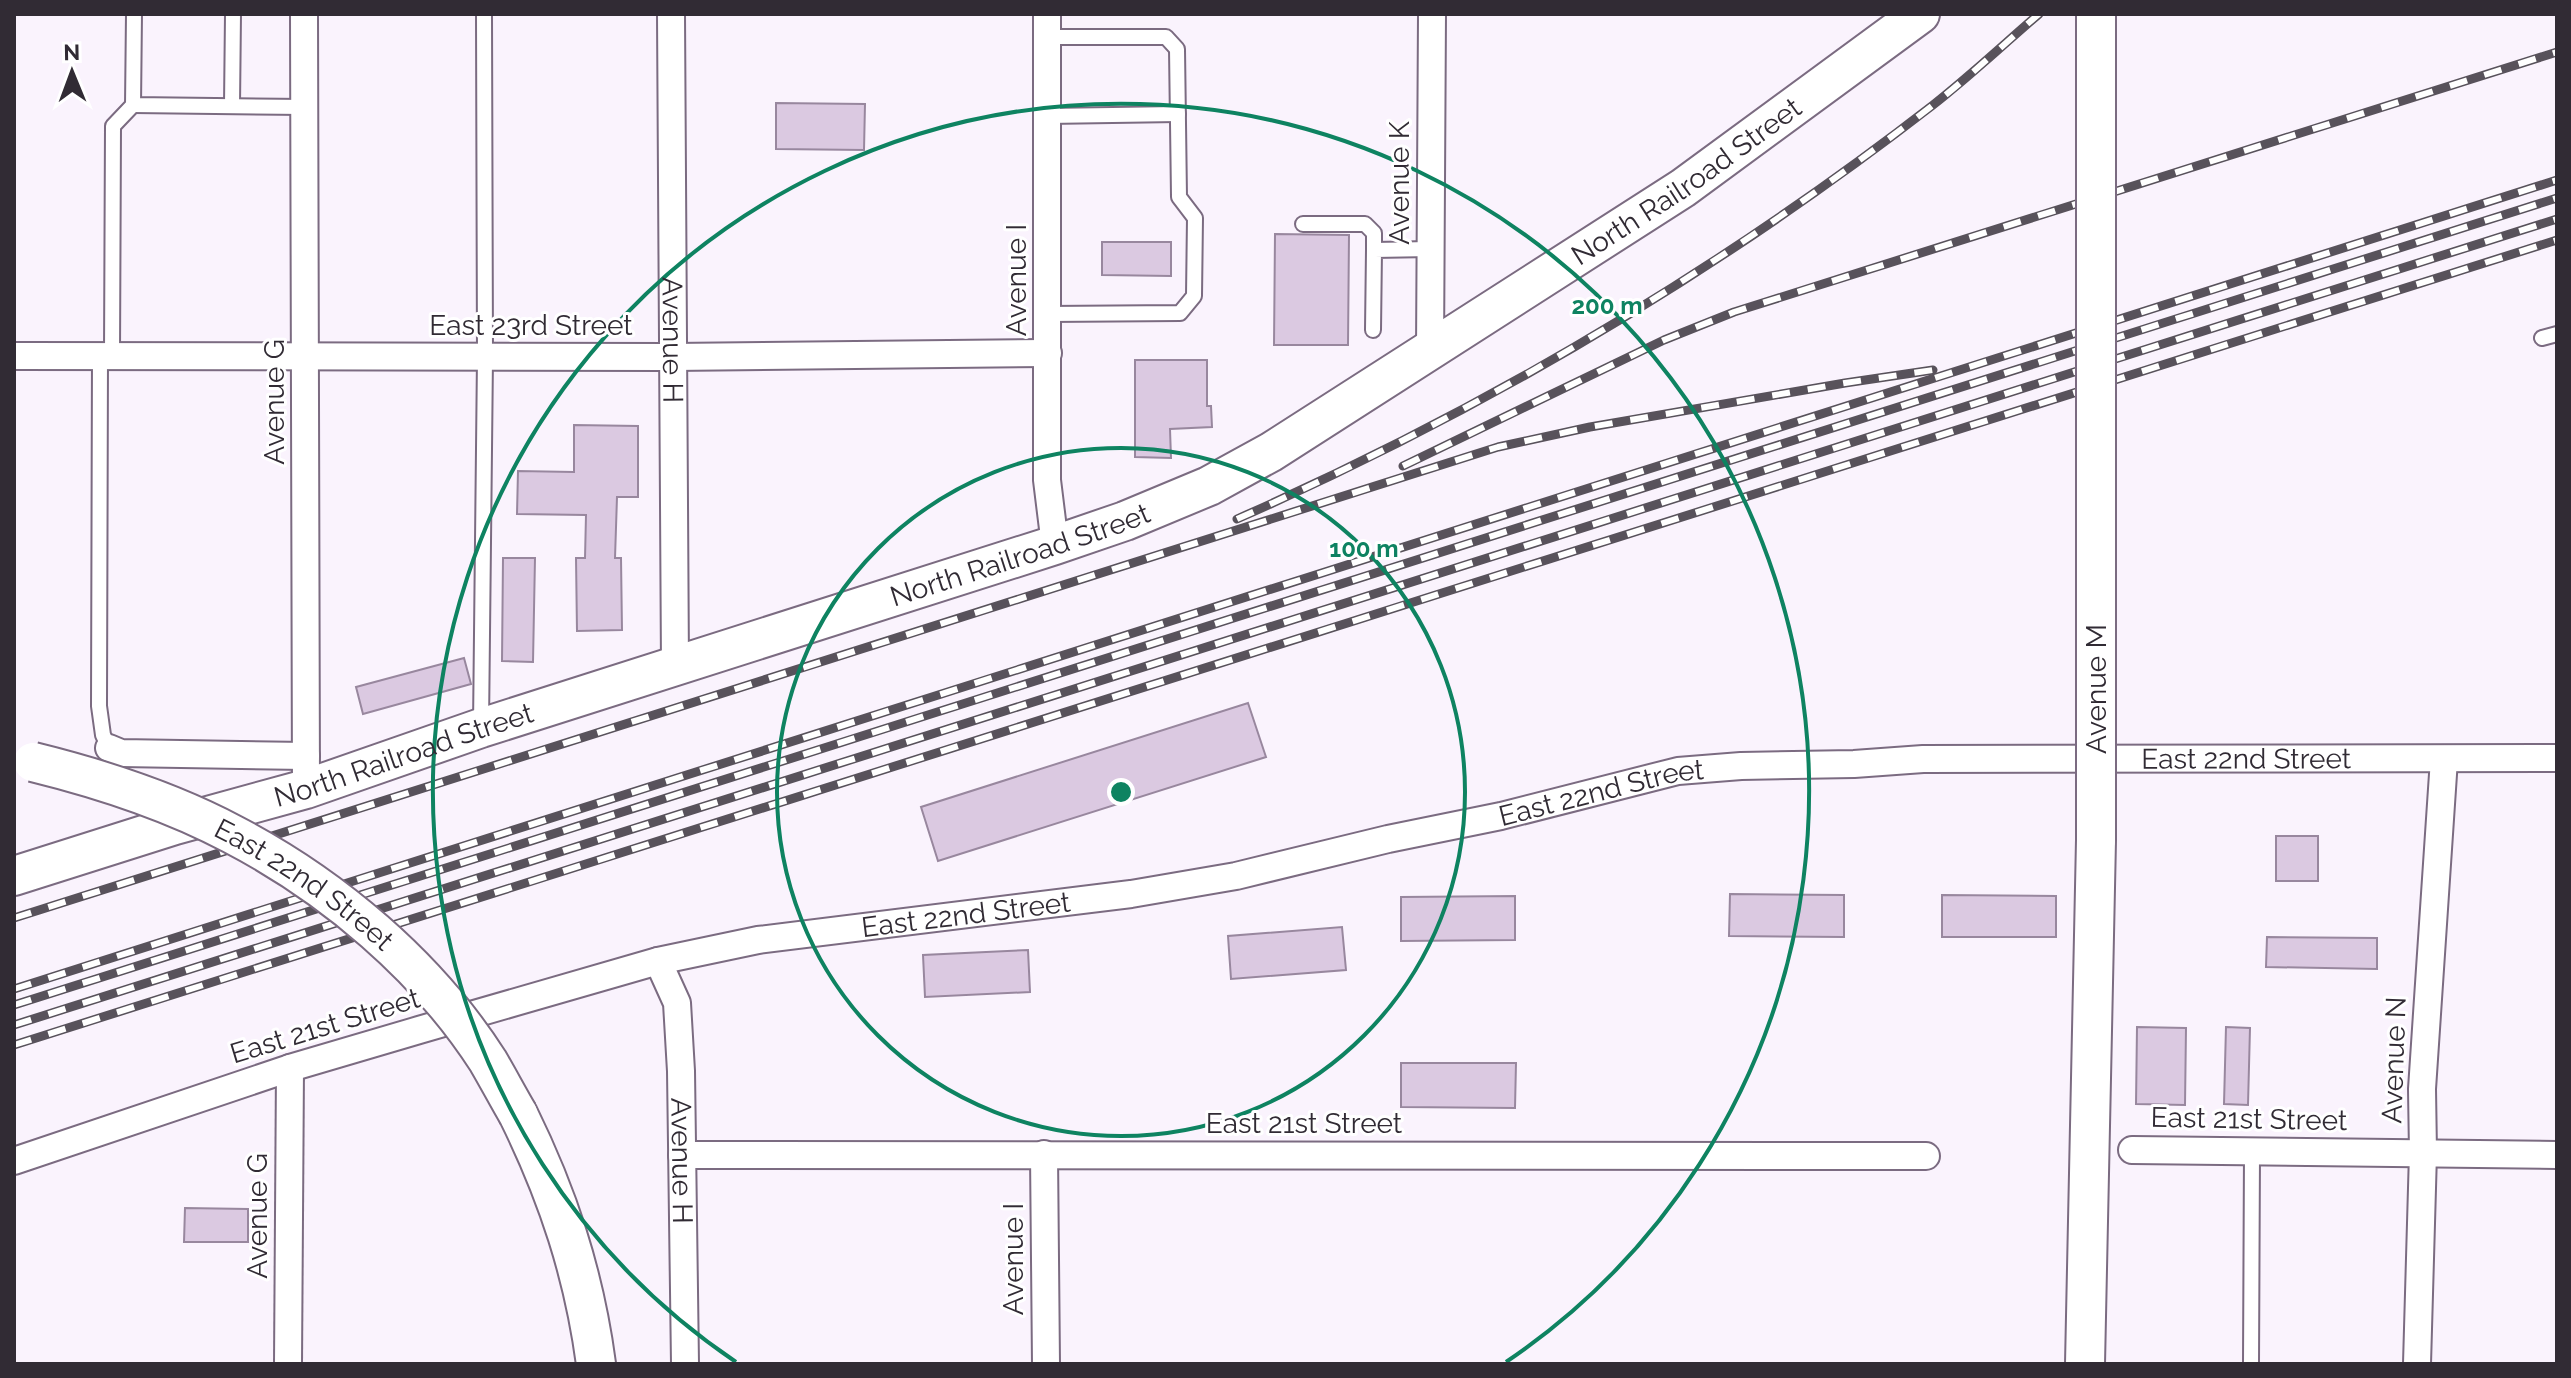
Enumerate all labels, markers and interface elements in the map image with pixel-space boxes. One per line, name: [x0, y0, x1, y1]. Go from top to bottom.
north arrow: [32, 32, 112, 112]
text: N: [63, 39, 80, 65]
street label: North Railroad Street: [1565, 90, 1808, 272]
street label: Avenue K: [1383, 121, 1416, 245]
street label: Avenue I: [1000, 224, 1033, 336]
street label: Avenue H: [656, 277, 690, 403]
text: 200 m: [1571, 291, 1643, 320]
street label: East 23rd Street: [429, 309, 633, 342]
street label: Avenue G: [258, 339, 291, 465]
street label: North Railroad Street: [886, 496, 1155, 613]
text: 100 m: [1329, 534, 1399, 563]
street label: Avenue M: [2080, 624, 2113, 754]
street label: North Railroad Street: [270, 696, 538, 814]
street label: East 22nd Street: [2141, 742, 2352, 775]
street label: East 22nd Street: [1495, 752, 1705, 832]
centre of rings: [1107, 778, 1135, 806]
street label: East 22nd Street: [209, 811, 401, 957]
street label: East 22nd Street: [859, 885, 1073, 944]
street label: East 21st Street: [226, 981, 424, 1071]
street label: Avenue N: [2375, 996, 2413, 1124]
street label: Avenue H: [665, 1098, 700, 1224]
street label: East 21st Street: [2150, 1101, 2348, 1137]
street label: East 21st Street: [1206, 1107, 1403, 1140]
street label: Avenue G: [241, 1153, 274, 1279]
street label: Avenue I: [997, 1203, 1030, 1315]

